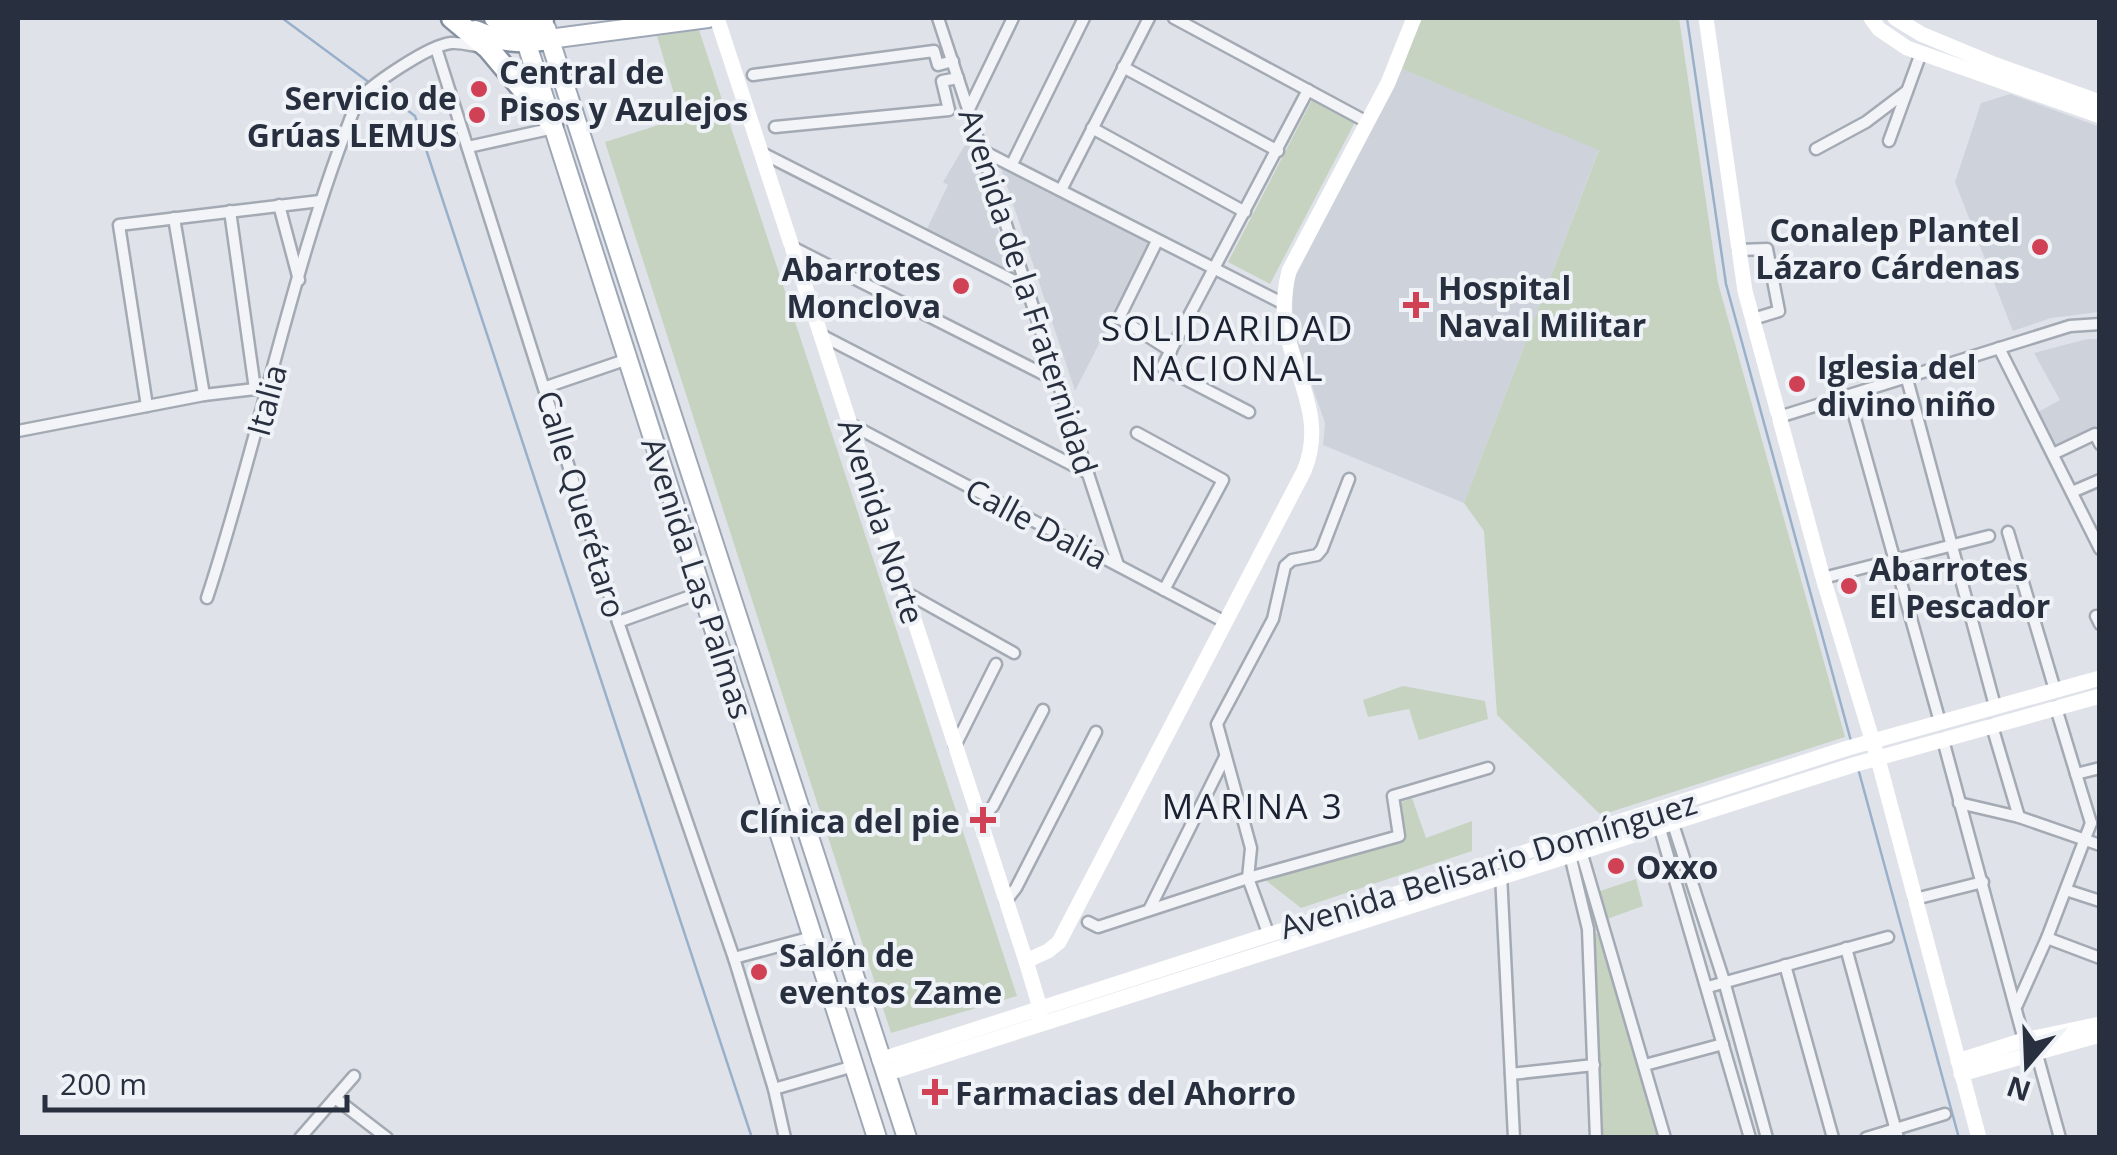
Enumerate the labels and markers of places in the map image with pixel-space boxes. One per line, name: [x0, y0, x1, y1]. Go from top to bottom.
place label: Central de Pisos y Azulejos: [499, 50, 748, 130]
place label: Servicio de Grúas LEMUS: [247, 76, 457, 156]
marker: Central de Pisos y Azulejos: [468, 78, 490, 100]
marker: Servicio de Grúas LEMUS: [466, 104, 488, 126]
place label: Conalep Plantel Lázaro Cárdenas: [1755, 208, 2020, 288]
marker: Conalep Plantel Lázaro Cárdenas: [2029, 236, 2051, 258]
place label: Abarrotes Monclova: [782, 247, 941, 327]
place label: Hospital Naval Militar: [1438, 266, 1646, 346]
marker: Abarrotes Monclova: [950, 275, 972, 297]
marker: Hospital Naval Militar: [1403, 292, 1429, 318]
place label: Iglesia del divino niño: [1817, 345, 1996, 425]
marker: Iglesia del divino niño: [1786, 373, 1808, 395]
place label: Abarrotes El Pescador: [1869, 547, 2050, 627]
marker: Abarrotes El Pescador: [1838, 575, 1860, 597]
place label: Clínica del pie: [739, 799, 960, 842]
marker: Clínica del pie: [970, 807, 996, 833]
place label: Oxxo: [1636, 845, 1718, 888]
marker: Oxxo: [1605, 855, 1627, 877]
place label: Salón de eventos Zame: [779, 933, 1002, 1013]
marker: Salón de eventos Zame: [748, 961, 770, 983]
place label: Farmacias del Ahorro: [955, 1071, 1296, 1114]
marker: Farmacias del Ahorro: [924, 1081, 946, 1103]

